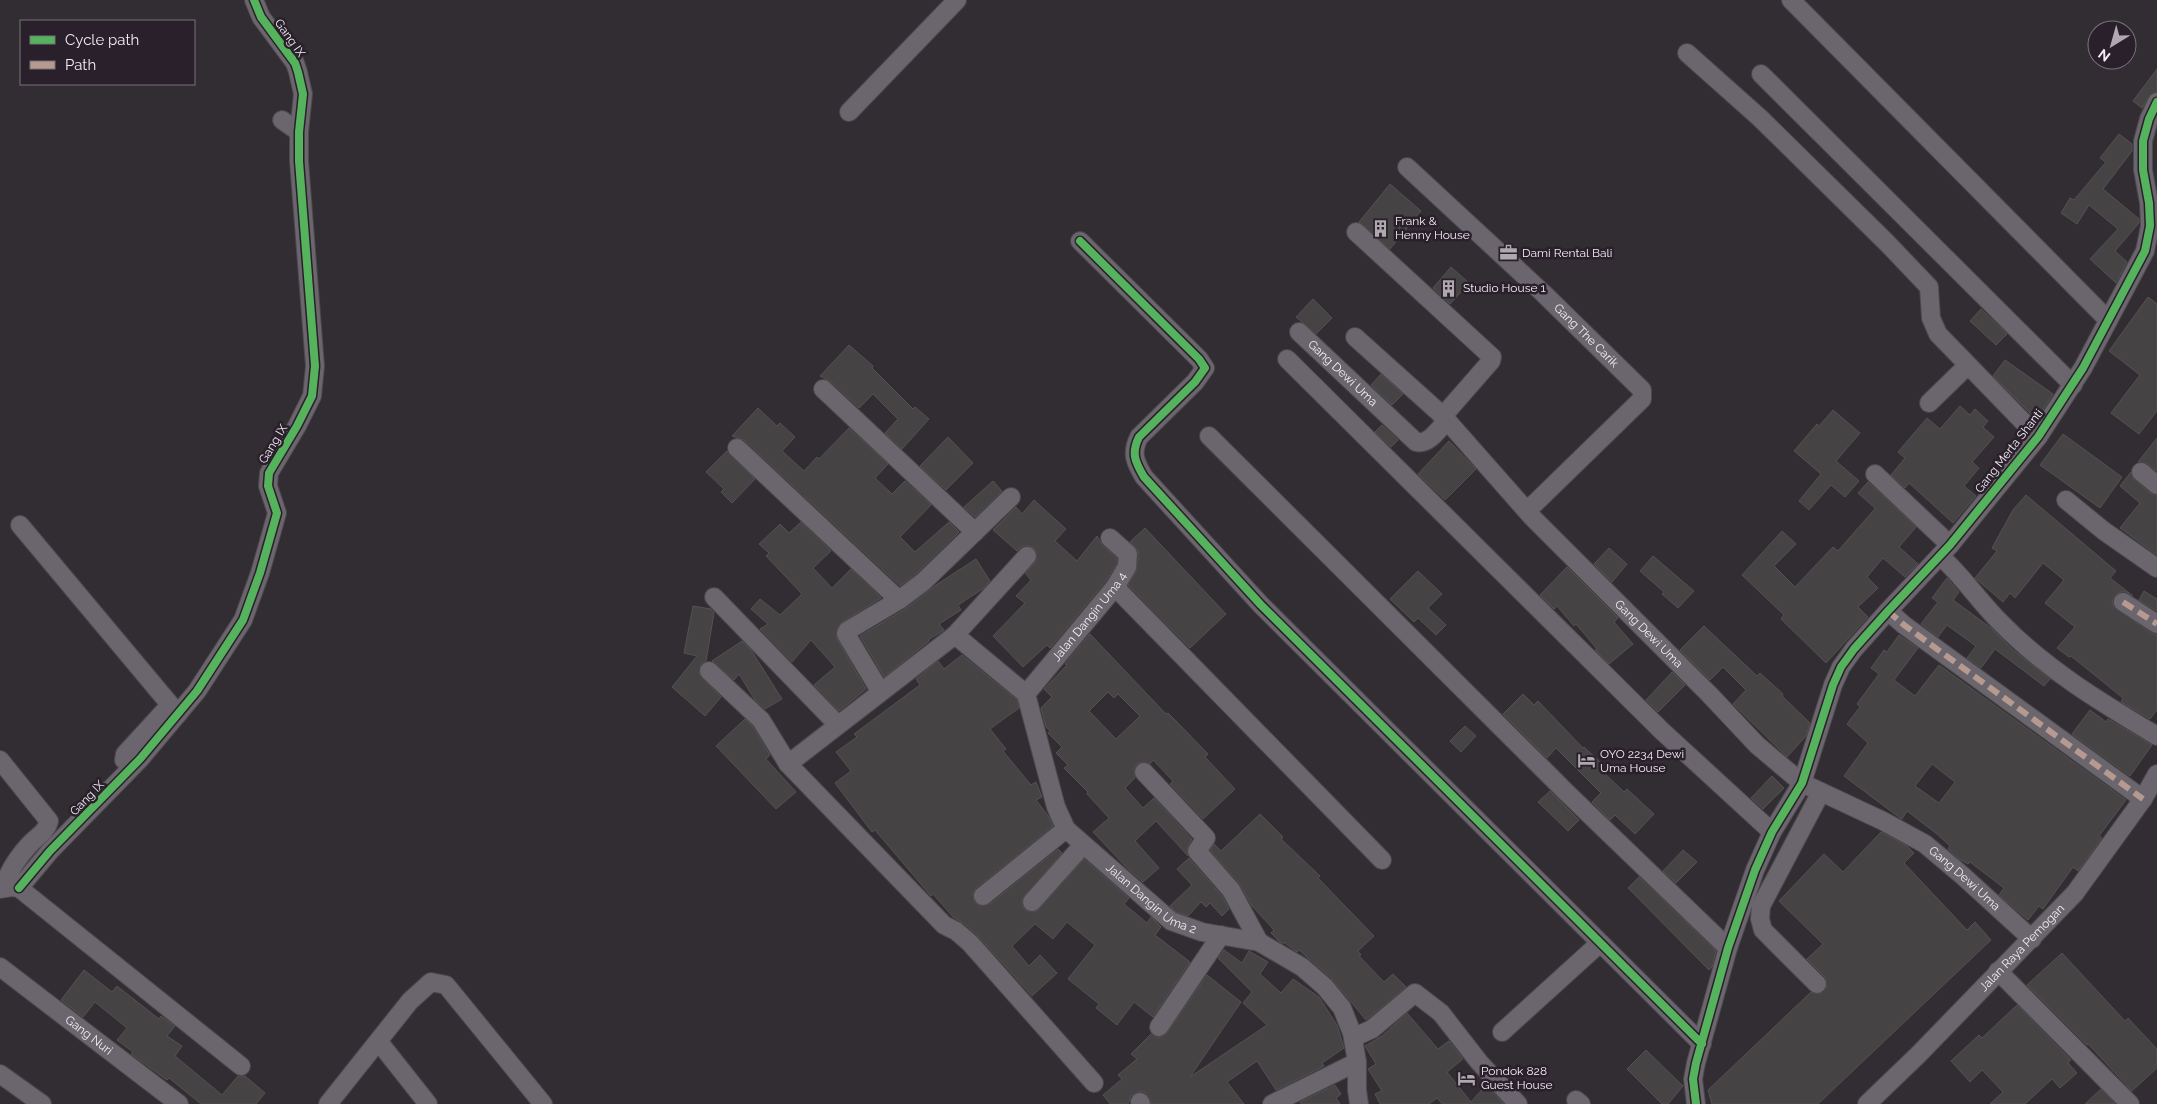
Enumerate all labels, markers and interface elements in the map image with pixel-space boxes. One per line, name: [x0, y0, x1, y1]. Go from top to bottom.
street label: Gang IX: [272, 16, 308, 60]
legend: [20, 20, 195, 85]
north arrow: [2087, 20, 2137, 70]
text: Cycle path: [65, 31, 139, 49]
text: N: [2095, 46, 2113, 65]
text: Path: [65, 56, 96, 74]
place label: Frank & Henny House: [1395, 214, 1470, 242]
building icon: Frank & Henny House: [1371, 218, 1391, 238]
office icon: Dami Rental Bali: [1498, 243, 1518, 263]
place label: Dami Rental Bali: [1522, 246, 1612, 260]
building icon: Studio House 1: [1439, 278, 1459, 298]
place label: Studio House 1: [1463, 281, 1546, 295]
street label: Gang The Carik: [1551, 301, 1622, 370]
street label: Gang Dewi Uma: [1305, 337, 1380, 409]
street label: Gang Merta Shanti: [1972, 406, 2046, 496]
street label: Gang IX: [256, 422, 290, 466]
street label: Jalan Dangin Uma 4: [1049, 569, 1129, 664]
street label: Gang Dewi Uma: [1612, 597, 1686, 671]
place label: OYO 2234 Dewi Uma House: [1600, 747, 1684, 775]
hotel icon: OYO 2234 Dewi Uma House: [1576, 751, 1596, 771]
street label: Gang IX: [67, 777, 107, 818]
street label: Gang Dewi Uma: [1926, 843, 2003, 913]
street label: Jalan Dangin Uma 2: [1103, 861, 1198, 936]
street label: Jalan Raya Pemogan: [1977, 901, 2067, 994]
street label: Gang Nuri: [63, 1013, 115, 1058]
place label: Pondok 828 Guest House: [1481, 1064, 1553, 1092]
hotel icon: Pondok 828 Guest House: [1457, 1068, 1477, 1088]

